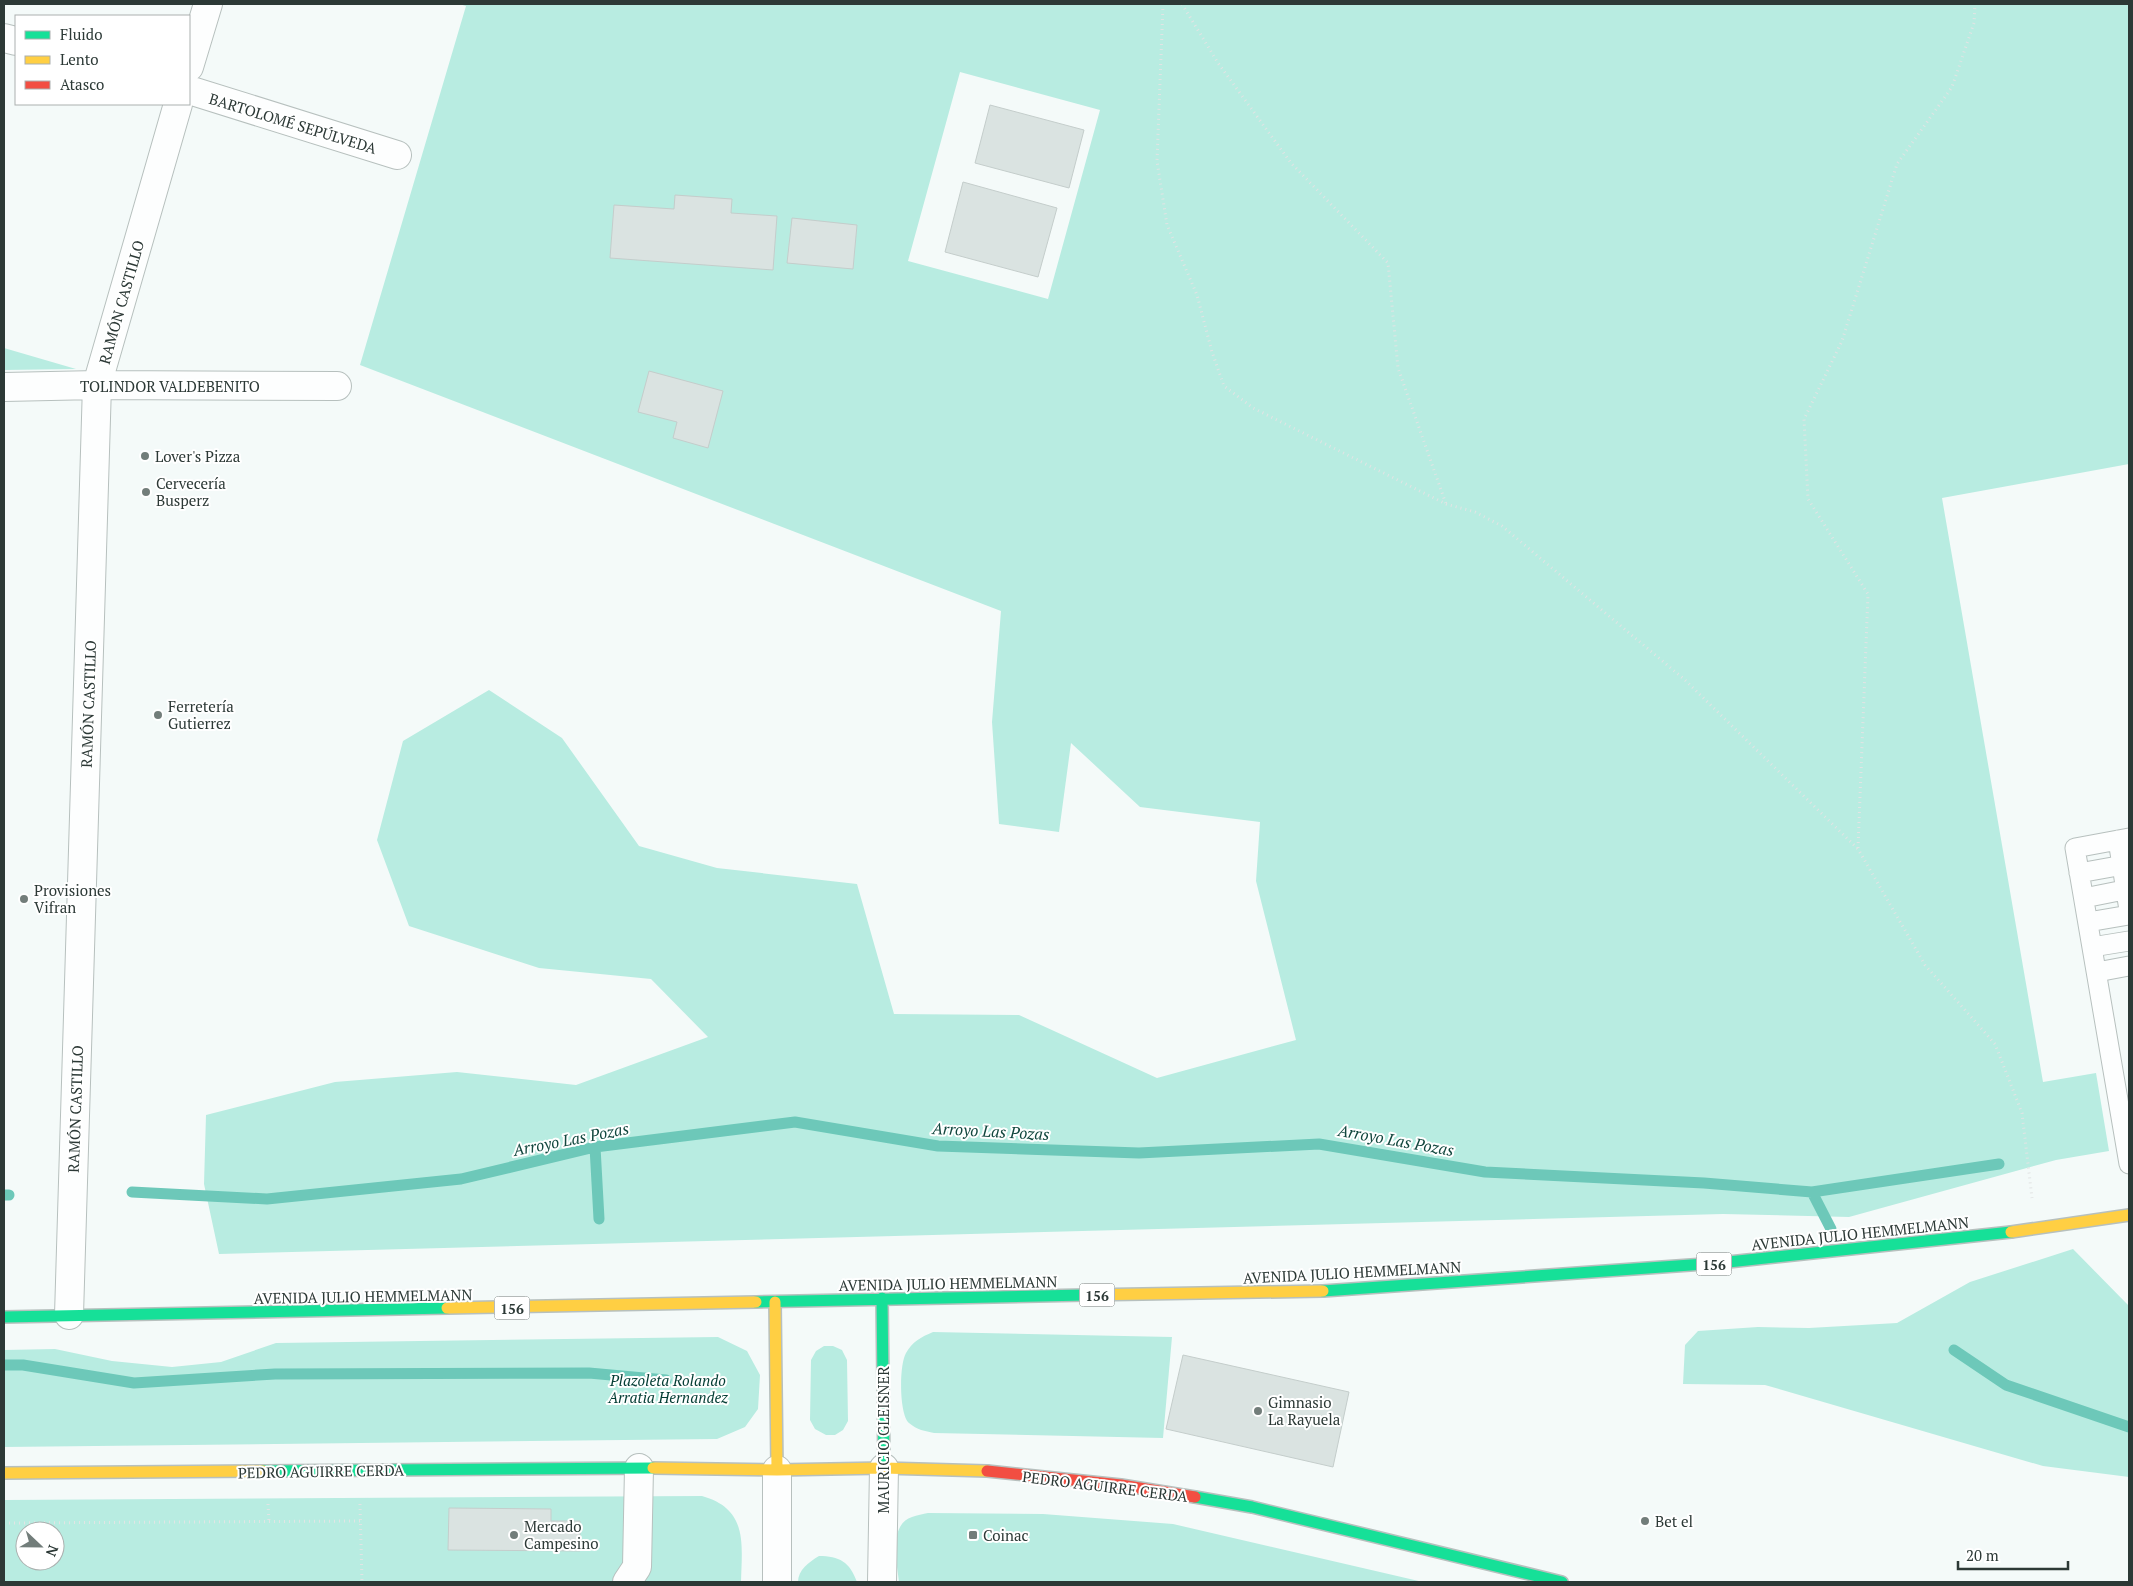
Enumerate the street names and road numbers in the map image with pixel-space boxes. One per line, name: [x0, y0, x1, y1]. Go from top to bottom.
street label: BARTOLOMÉ SEPÚLVEDA: [207, 88, 380, 158]
street label: RAMÓN CASTILLO: [94, 238, 148, 366]
street label: TOLINDOR VALDEBENITO: [80, 376, 260, 396]
street label: RAMÓN CASTILLO: [76, 640, 100, 768]
street label: RAMÓN CASTILLO: [63, 1045, 87, 1173]
street label: AVENIDA JULIO HEMMELMANN: [1750, 1212, 1970, 1254]
road number: 156: [1696, 1252, 1732, 1276]
street label: AVENIDA JULIO HEMMELMANN: [1242, 1256, 1462, 1288]
street label: AVENIDA JULIO HEMMELMANN: [839, 1271, 1057, 1295]
street label: AVENIDA JULIO HEMMELMANN: [254, 1284, 472, 1308]
road number: 156: [1080, 1284, 1114, 1306]
road number: 156: [494, 1296, 530, 1320]
street label: MAURICIO GLEISNER: [873, 1366, 893, 1514]
street label: PEDRO AGUIRRE CERDA: [238, 1460, 405, 1482]
street label: PEDRO AGUIRRE CERDA: [1021, 1466, 1190, 1506]

